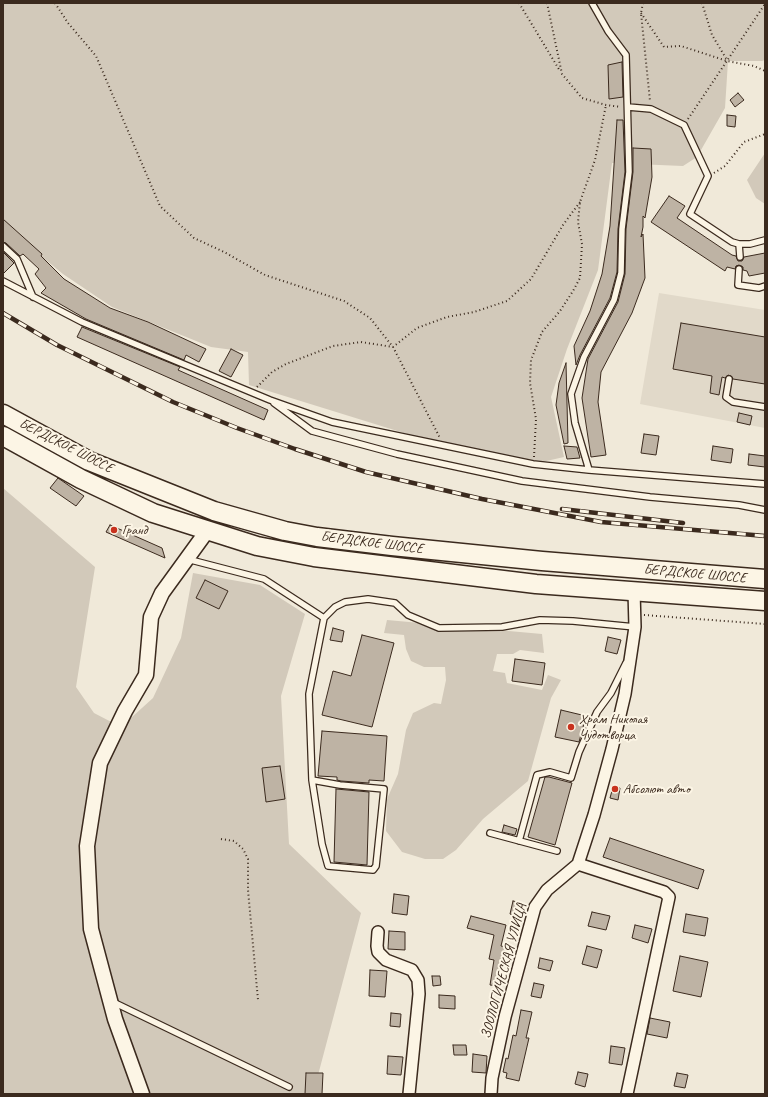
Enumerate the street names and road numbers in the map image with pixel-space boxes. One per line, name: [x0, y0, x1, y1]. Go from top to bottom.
street label: БЕРДСКОЕ ШОССЕ: [16, 415, 116, 477]
street label: БЕРДСКОЕ ШОССЕ: [320, 528, 424, 558]
street label: БЕРДСКОЕ ШОССЕ: [643, 561, 747, 587]
street label: ЗООЛОГИЧЕСКАЯ УЛИЦА: [478, 902, 530, 1040]

